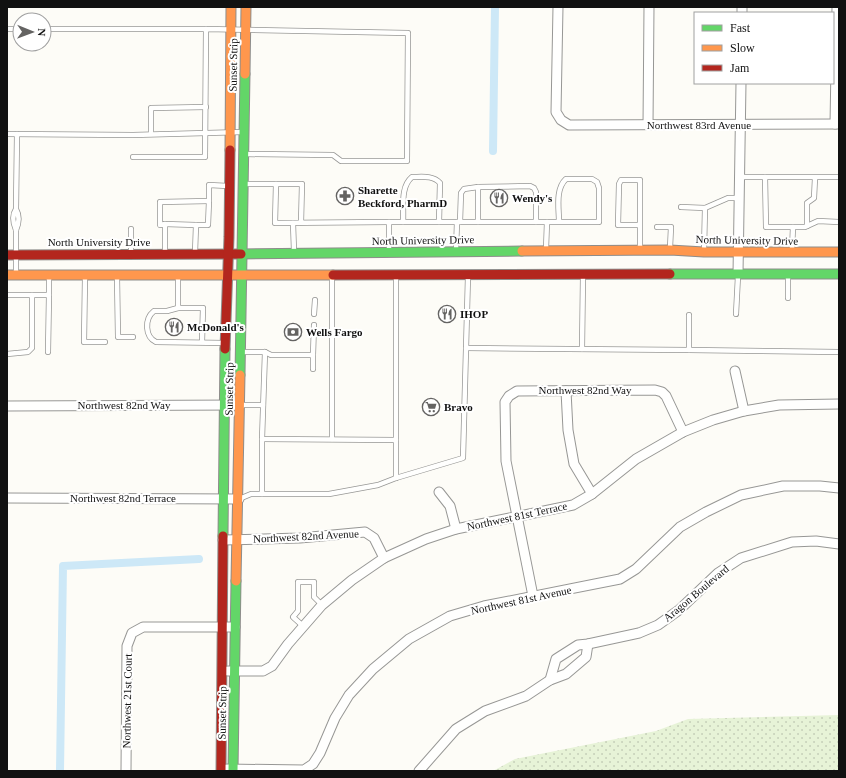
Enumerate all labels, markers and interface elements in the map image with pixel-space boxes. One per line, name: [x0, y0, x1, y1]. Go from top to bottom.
north arrow: [12, 12, 52, 52]
legend: [694, 12, 834, 84]
text: Fast: [730, 21, 751, 35]
text: N: [36, 28, 48, 36]
street label: Sunset Strip: [227, 38, 239, 92]
text: Slow: [730, 41, 755, 55]
text: Jam: [730, 61, 750, 75]
street label: Northwest 83rd Avenue: [647, 119, 751, 131]
place label: Sharette Beckford, PharmD: [358, 184, 447, 209]
pharmacy icon: Sharette Beckford, PharmD: [335, 186, 355, 206]
restaurant icon: Wendy's: [489, 188, 509, 208]
place label: Wendy's: [512, 192, 553, 204]
street label: North University Drive: [372, 233, 475, 247]
street label: North University Drive: [696, 233, 799, 247]
street label: North University Drive: [48, 236, 150, 248]
restaurant icon: IHOP: [437, 304, 457, 324]
place label: IHOP: [460, 308, 488, 320]
restaurant icon: McDonald's: [164, 317, 184, 337]
place label: McDonald's: [187, 321, 245, 333]
bank icon: Wells Fargo: [283, 322, 303, 342]
place label: Wells Fargo: [306, 326, 363, 338]
street label: Sunset Strip: [223, 362, 235, 416]
street label: Northwest 82nd Way: [538, 384, 632, 396]
supermarket icon: Bravo: [421, 397, 441, 417]
street label: Northwest 82nd Way: [77, 399, 171, 411]
place label: Bravo: [444, 401, 473, 413]
street label: Northwest 82nd Terrace: [70, 492, 176, 504]
street label: Northwest 81st Terrace: [466, 499, 568, 533]
street label: Northwest 82nd Avenue: [253, 527, 359, 545]
street label: Aragon Boulevard: [661, 562, 731, 624]
street label: Northwest 81st Avenue: [470, 583, 572, 617]
street label: Northwest 21st Court: [120, 654, 134, 748]
street label: Sunset Strip: [216, 686, 228, 740]

